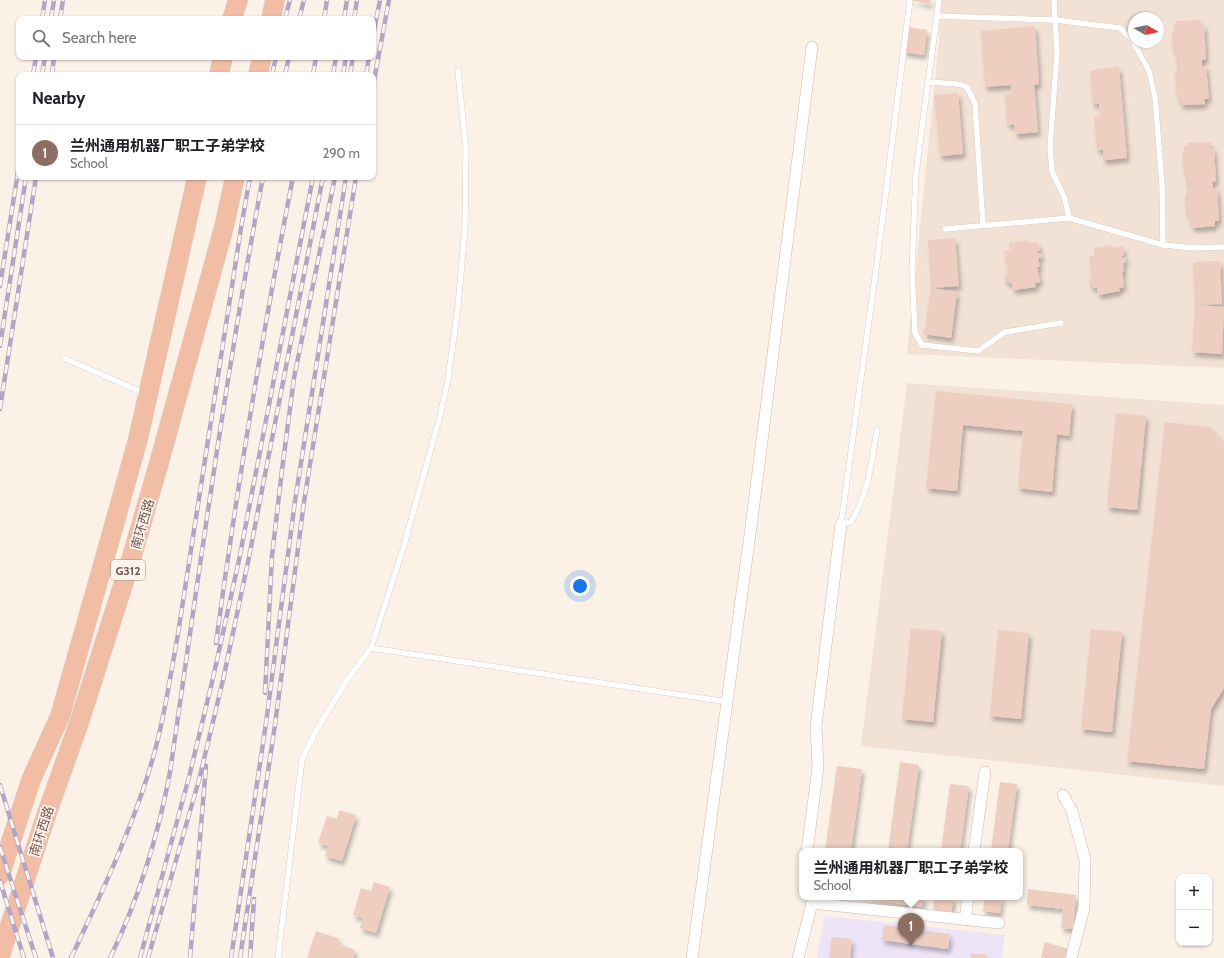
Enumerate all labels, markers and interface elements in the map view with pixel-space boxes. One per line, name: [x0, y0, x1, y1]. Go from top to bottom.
north arrow: [1128, 12, 1164, 48]
search box: [16, 16, 376, 60]
icon: search: [30, 27, 52, 49]
text: Search here: [62, 29, 137, 47]
text: Nearby: [32, 88, 85, 108]
text: 兰州通用机器厂职工子弟学校: [70, 137, 265, 155]
text: 1: [43, 145, 47, 161]
text: 290 m: [322, 145, 360, 161]
text: School: [70, 155, 108, 171]
street label: 南环西路: [127, 497, 157, 551]
road number: G312: [111, 560, 145, 580]
your location: [570, 576, 590, 596]
street label: 南环西路: [25, 804, 57, 858]
popup: [799, 848, 1023, 900]
text: 兰州通用机器厂职工子弟学校: [813, 859, 1009, 877]
map controls: [1176, 874, 1212, 946]
button: +: [1176, 874, 1212, 910]
text: School: [813, 877, 851, 893]
button: −: [1176, 910, 1212, 946]
pin: 1: [898, 913, 924, 946]

